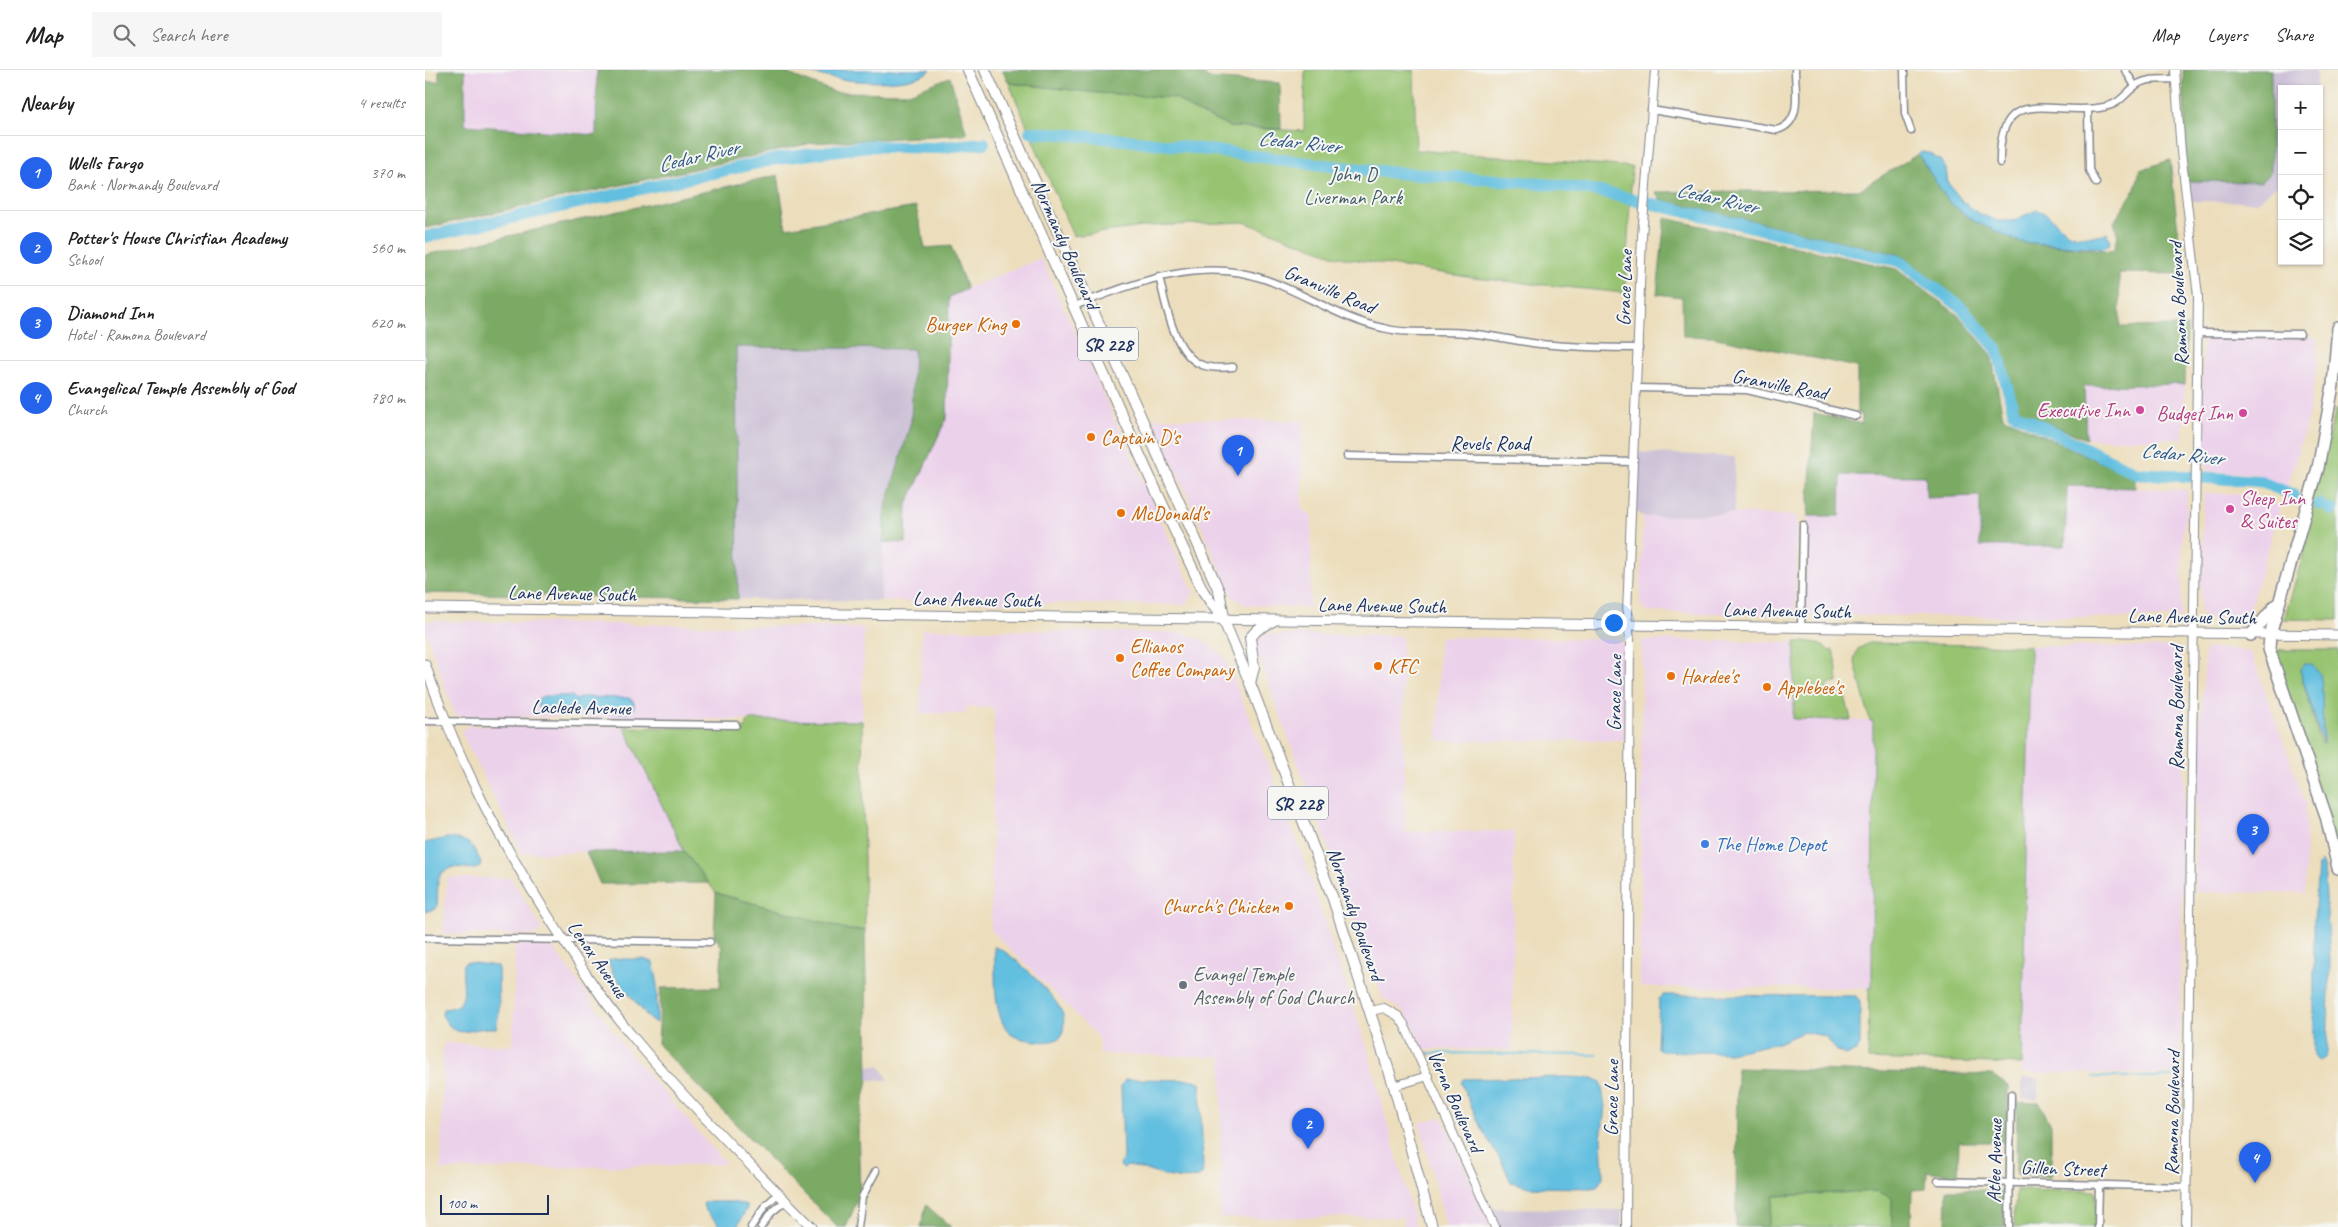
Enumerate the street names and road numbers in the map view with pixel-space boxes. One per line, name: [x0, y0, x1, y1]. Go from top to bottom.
street label: Normandy Boulevard: [1026, 175, 1107, 316]
street label: Ramona Boulevard: [2163, 238, 2194, 367]
street label: Grace Lane: [1611, 248, 1638, 327]
street label: Granville Road: [1280, 259, 1382, 321]
road number: SR 228: [1078, 328, 1138, 360]
street label: Granville Road: [1730, 363, 1833, 407]
street label: Revels Road: [1450, 431, 1533, 456]
street label: Lane Avenue South: [508, 580, 637, 607]
street label: Lane Avenue South: [913, 586, 1042, 613]
street label: Lane Avenue South: [1318, 592, 1447, 619]
street label: Lane Avenue South: [1723, 597, 1852, 624]
street label: Lane Avenue South: [2128, 603, 2257, 630]
street label: Ramona Boulevard: [2164, 643, 2189, 770]
street label: Grace Lane: [1601, 653, 1628, 731]
street label: Laclede Avenue: [531, 694, 632, 721]
road number: SR 228: [1268, 786, 1328, 820]
street label: Normandy Boulevard: [1321, 844, 1391, 987]
street label: Lenox Avenue: [562, 916, 634, 1004]
street label: Verna Boulevard: [1422, 1046, 1490, 1159]
street label: Ramona Boulevard: [2159, 1047, 2186, 1175]
street label: Grace Lane: [1598, 1058, 1625, 1136]
street label: Atlee Avenue: [1981, 1117, 2008, 1203]
street label: Gillen Street: [2020, 1155, 2109, 1183]

